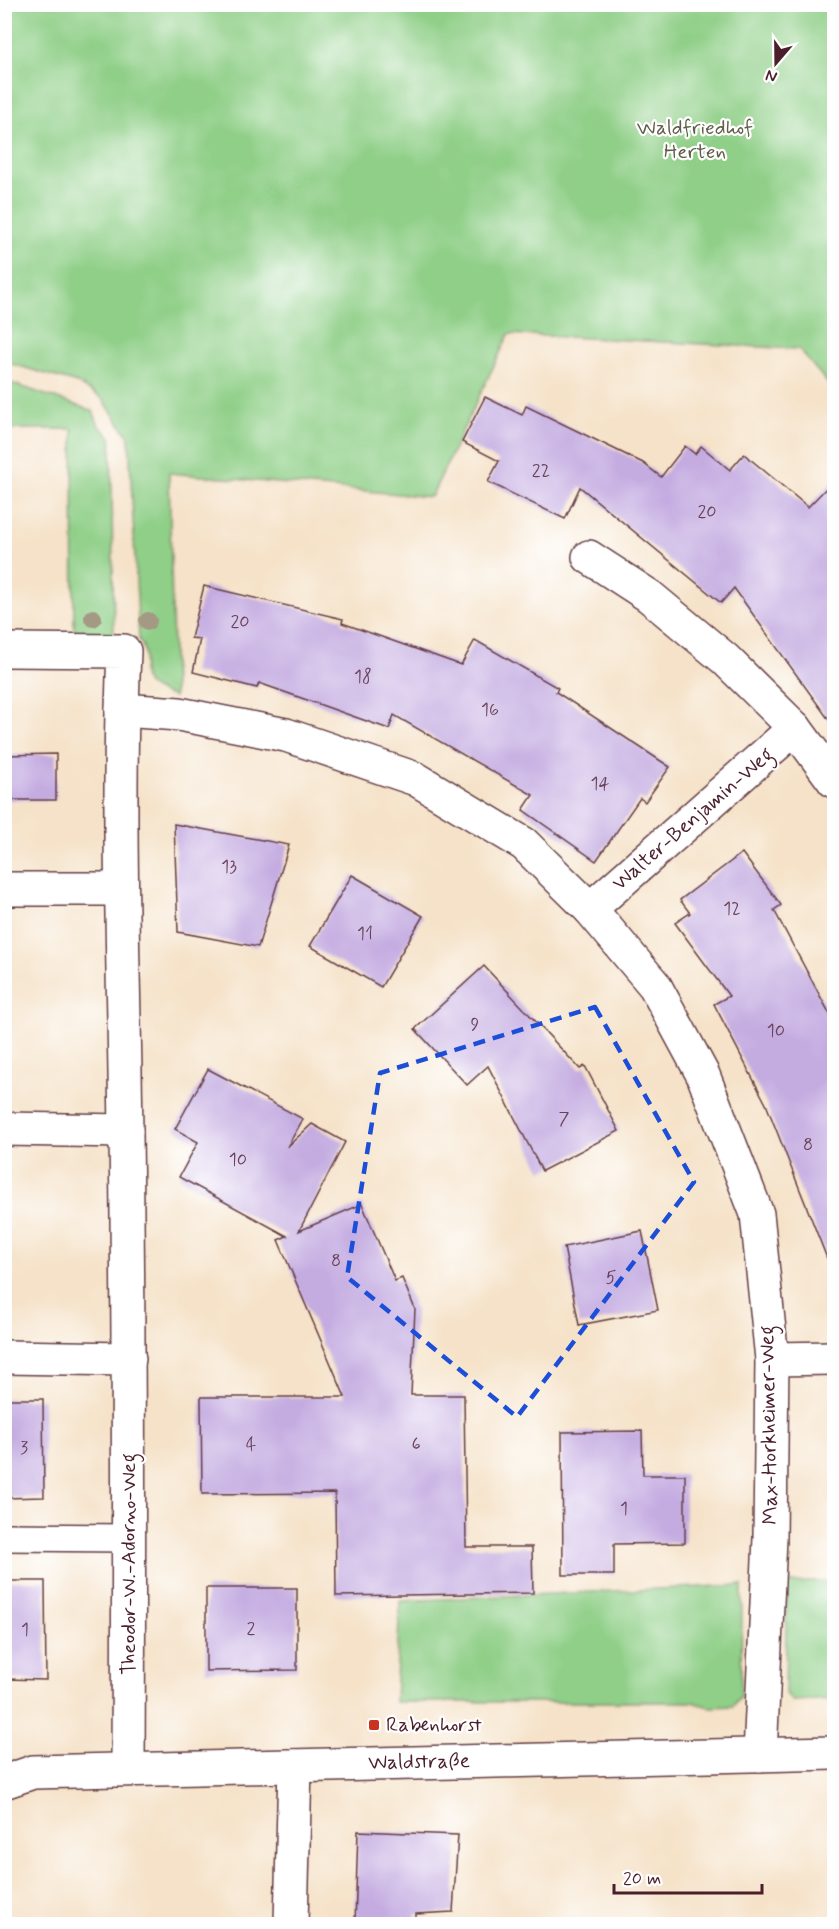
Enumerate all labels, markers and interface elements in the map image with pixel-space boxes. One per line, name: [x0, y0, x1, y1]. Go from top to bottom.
north arrow: [746, 33, 806, 93]
text: N: [763, 64, 780, 87]
park label: Waldfriedhof Herten: [637, 114, 753, 166]
house number: 22: [532, 459, 550, 483]
house number: 20: [697, 500, 717, 524]
house number: 20: [230, 610, 250, 634]
house number: 18: [354, 665, 372, 689]
house number: 16: [481, 698, 499, 722]
street label: Walter-Benjamin-Weg: [606, 741, 781, 898]
house number: 14: [591, 772, 610, 796]
house number: 13: [221, 855, 237, 879]
house number: 12: [723, 897, 741, 921]
house number: 11: [357, 922, 373, 946]
house number: 9: [471, 1013, 480, 1037]
house number: 10: [767, 1019, 785, 1043]
house number: 7: [559, 1107, 570, 1131]
house number: 8: [803, 1133, 813, 1157]
house number: 10: [229, 1148, 247, 1172]
house number: 8: [331, 1249, 341, 1273]
house number: 5: [606, 1266, 617, 1290]
street label: Max-Horkheimer-Weg: [753, 1325, 787, 1525]
house number: 6: [411, 1432, 421, 1456]
house number: 4: [246, 1433, 256, 1457]
house number: 3: [20, 1436, 28, 1460]
street label: Theodor-W.-Adorno-Weg: [115, 1453, 145, 1675]
house number: 1: [620, 1497, 628, 1521]
house number: 2: [247, 1617, 256, 1641]
house number: 1: [21, 1618, 29, 1642]
place label: Rabenhorst: [386, 1711, 482, 1739]
marker: Rabenhorst: [367, 1718, 381, 1732]
street label: Waldstraße: [368, 1747, 470, 1777]
scale bar: [614, 1857, 762, 1895]
text: 20 m: [623, 1867, 661, 1891]

